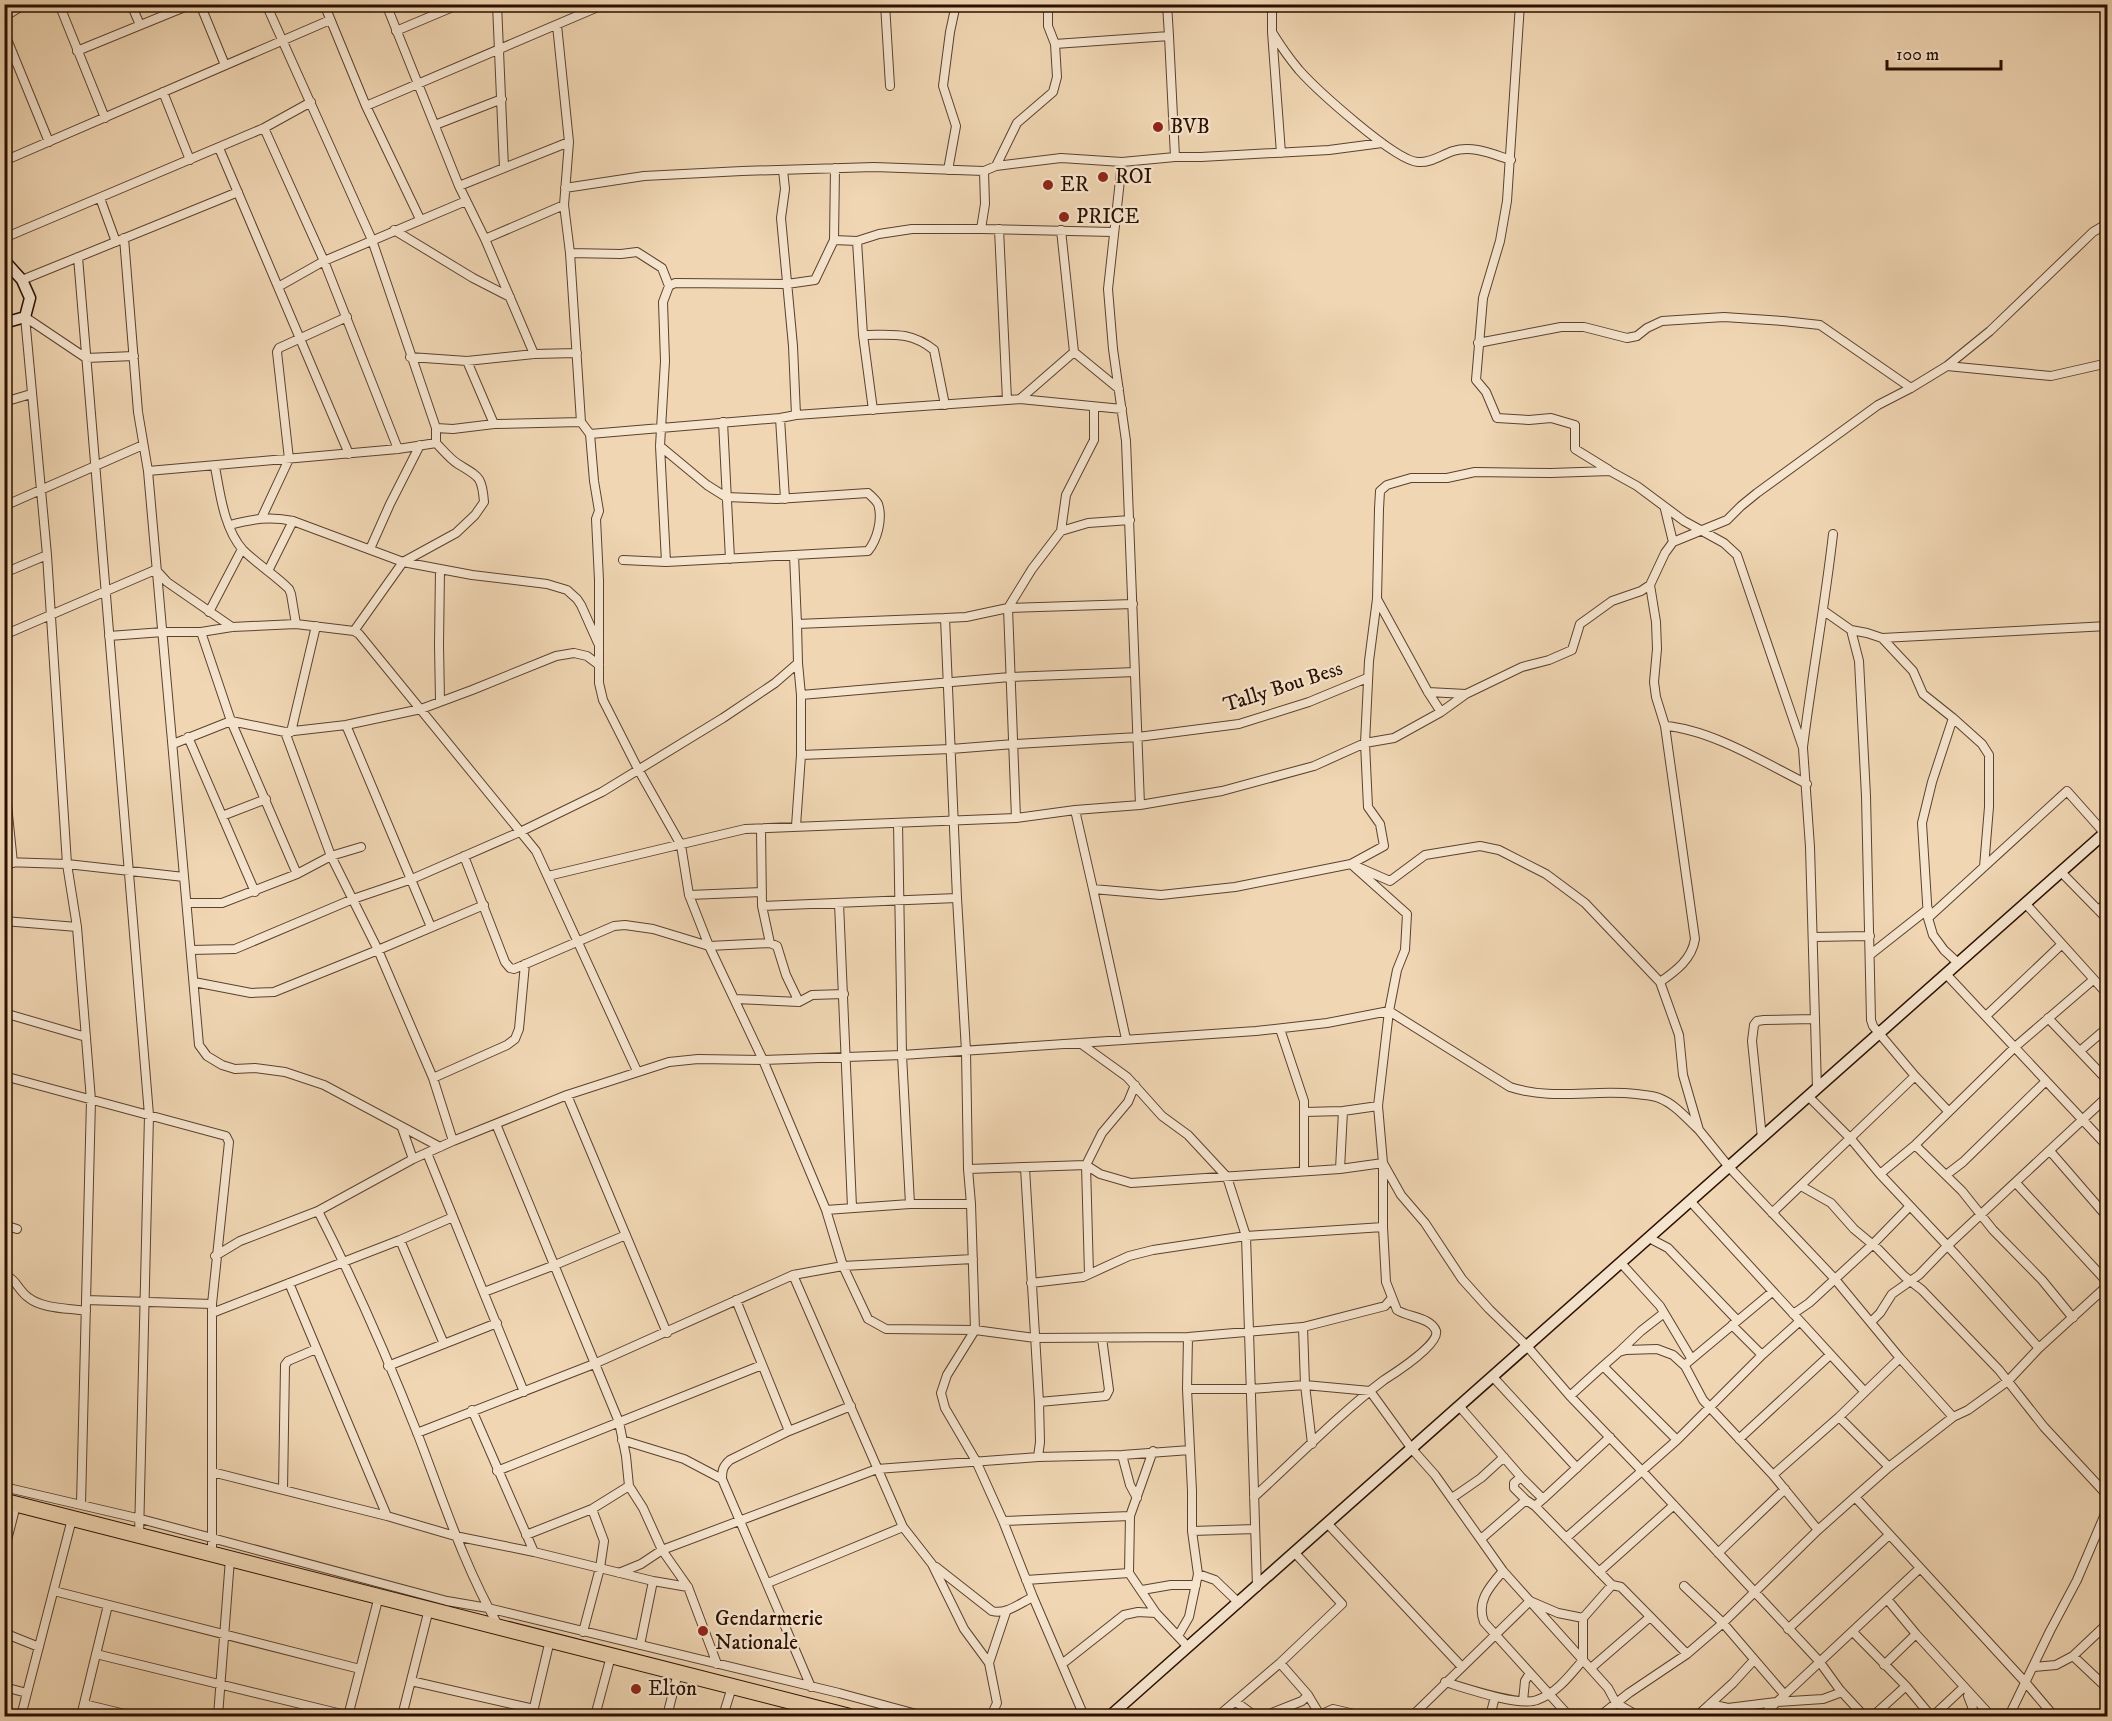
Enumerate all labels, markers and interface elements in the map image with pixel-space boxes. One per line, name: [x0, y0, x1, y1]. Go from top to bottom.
scale bar: [1887, 33, 2001, 71]
text: 100 m: [1896, 44, 1939, 66]
place label: BVB: [1170, 114, 1210, 140]
marker: BVB: [1151, 120, 1165, 134]
place label: ROI: [1115, 164, 1152, 190]
marker: ROI: [1096, 170, 1110, 184]
place label: ER: [1060, 172, 1089, 198]
marker: ER: [1041, 178, 1055, 192]
place label: PRICE: [1076, 204, 1140, 230]
marker: PRICE: [1057, 210, 1071, 224]
street label: Tally Bou Bess: [1220, 655, 1346, 719]
place label: Gendarmerie Nationale: [715, 1606, 823, 1656]
marker: Gendarmerie Nationale: [696, 1624, 710, 1638]
place label: Elton: [648, 1676, 697, 1702]
marker: Elton: [629, 1682, 643, 1696]

